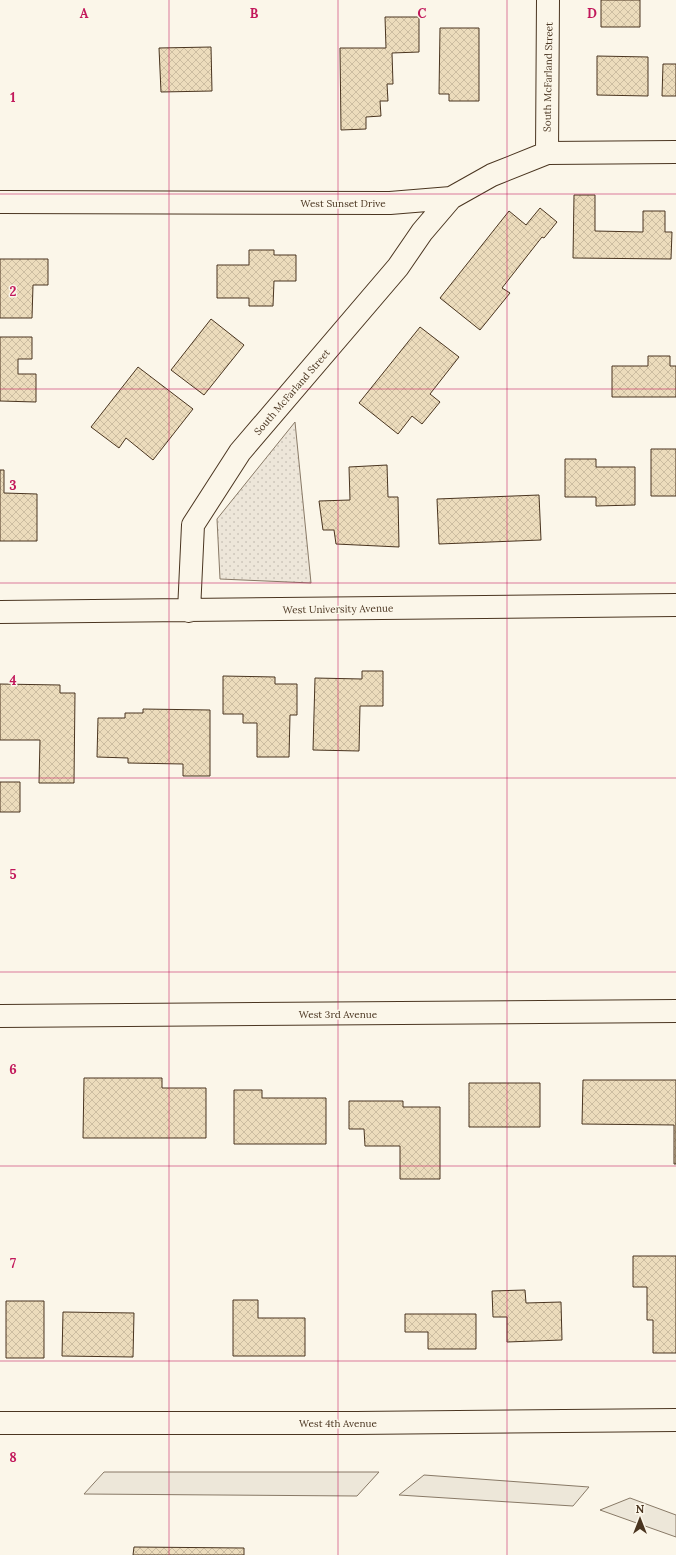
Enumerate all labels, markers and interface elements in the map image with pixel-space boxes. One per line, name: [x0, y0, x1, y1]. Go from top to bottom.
text: A: [80, 5, 89, 22]
text: B: [250, 5, 259, 22]
text: C: [418, 5, 427, 22]
text: D: [587, 5, 597, 22]
street label: South McFarland Street: [541, 22, 555, 132]
text: 1: [10, 89, 16, 106]
street label: West Sunset Drive: [300, 197, 386, 210]
text: 2: [10, 283, 17, 300]
street label: South McFarland Street: [251, 346, 333, 438]
text: 3: [9, 477, 17, 494]
street label: West University Avenue: [283, 602, 394, 616]
text: 4: [9, 672, 17, 689]
text: 5: [9, 866, 17, 883]
street label: West 3rd Avenue: [299, 1008, 378, 1021]
text: 6: [9, 1061, 17, 1078]
text: 7: [10, 1255, 16, 1272]
street label: West 4th Avenue: [299, 1417, 378, 1430]
text: 8: [9, 1449, 17, 1466]
north arrow: [620, 1499, 660, 1539]
text: N: [636, 1502, 645, 1516]

